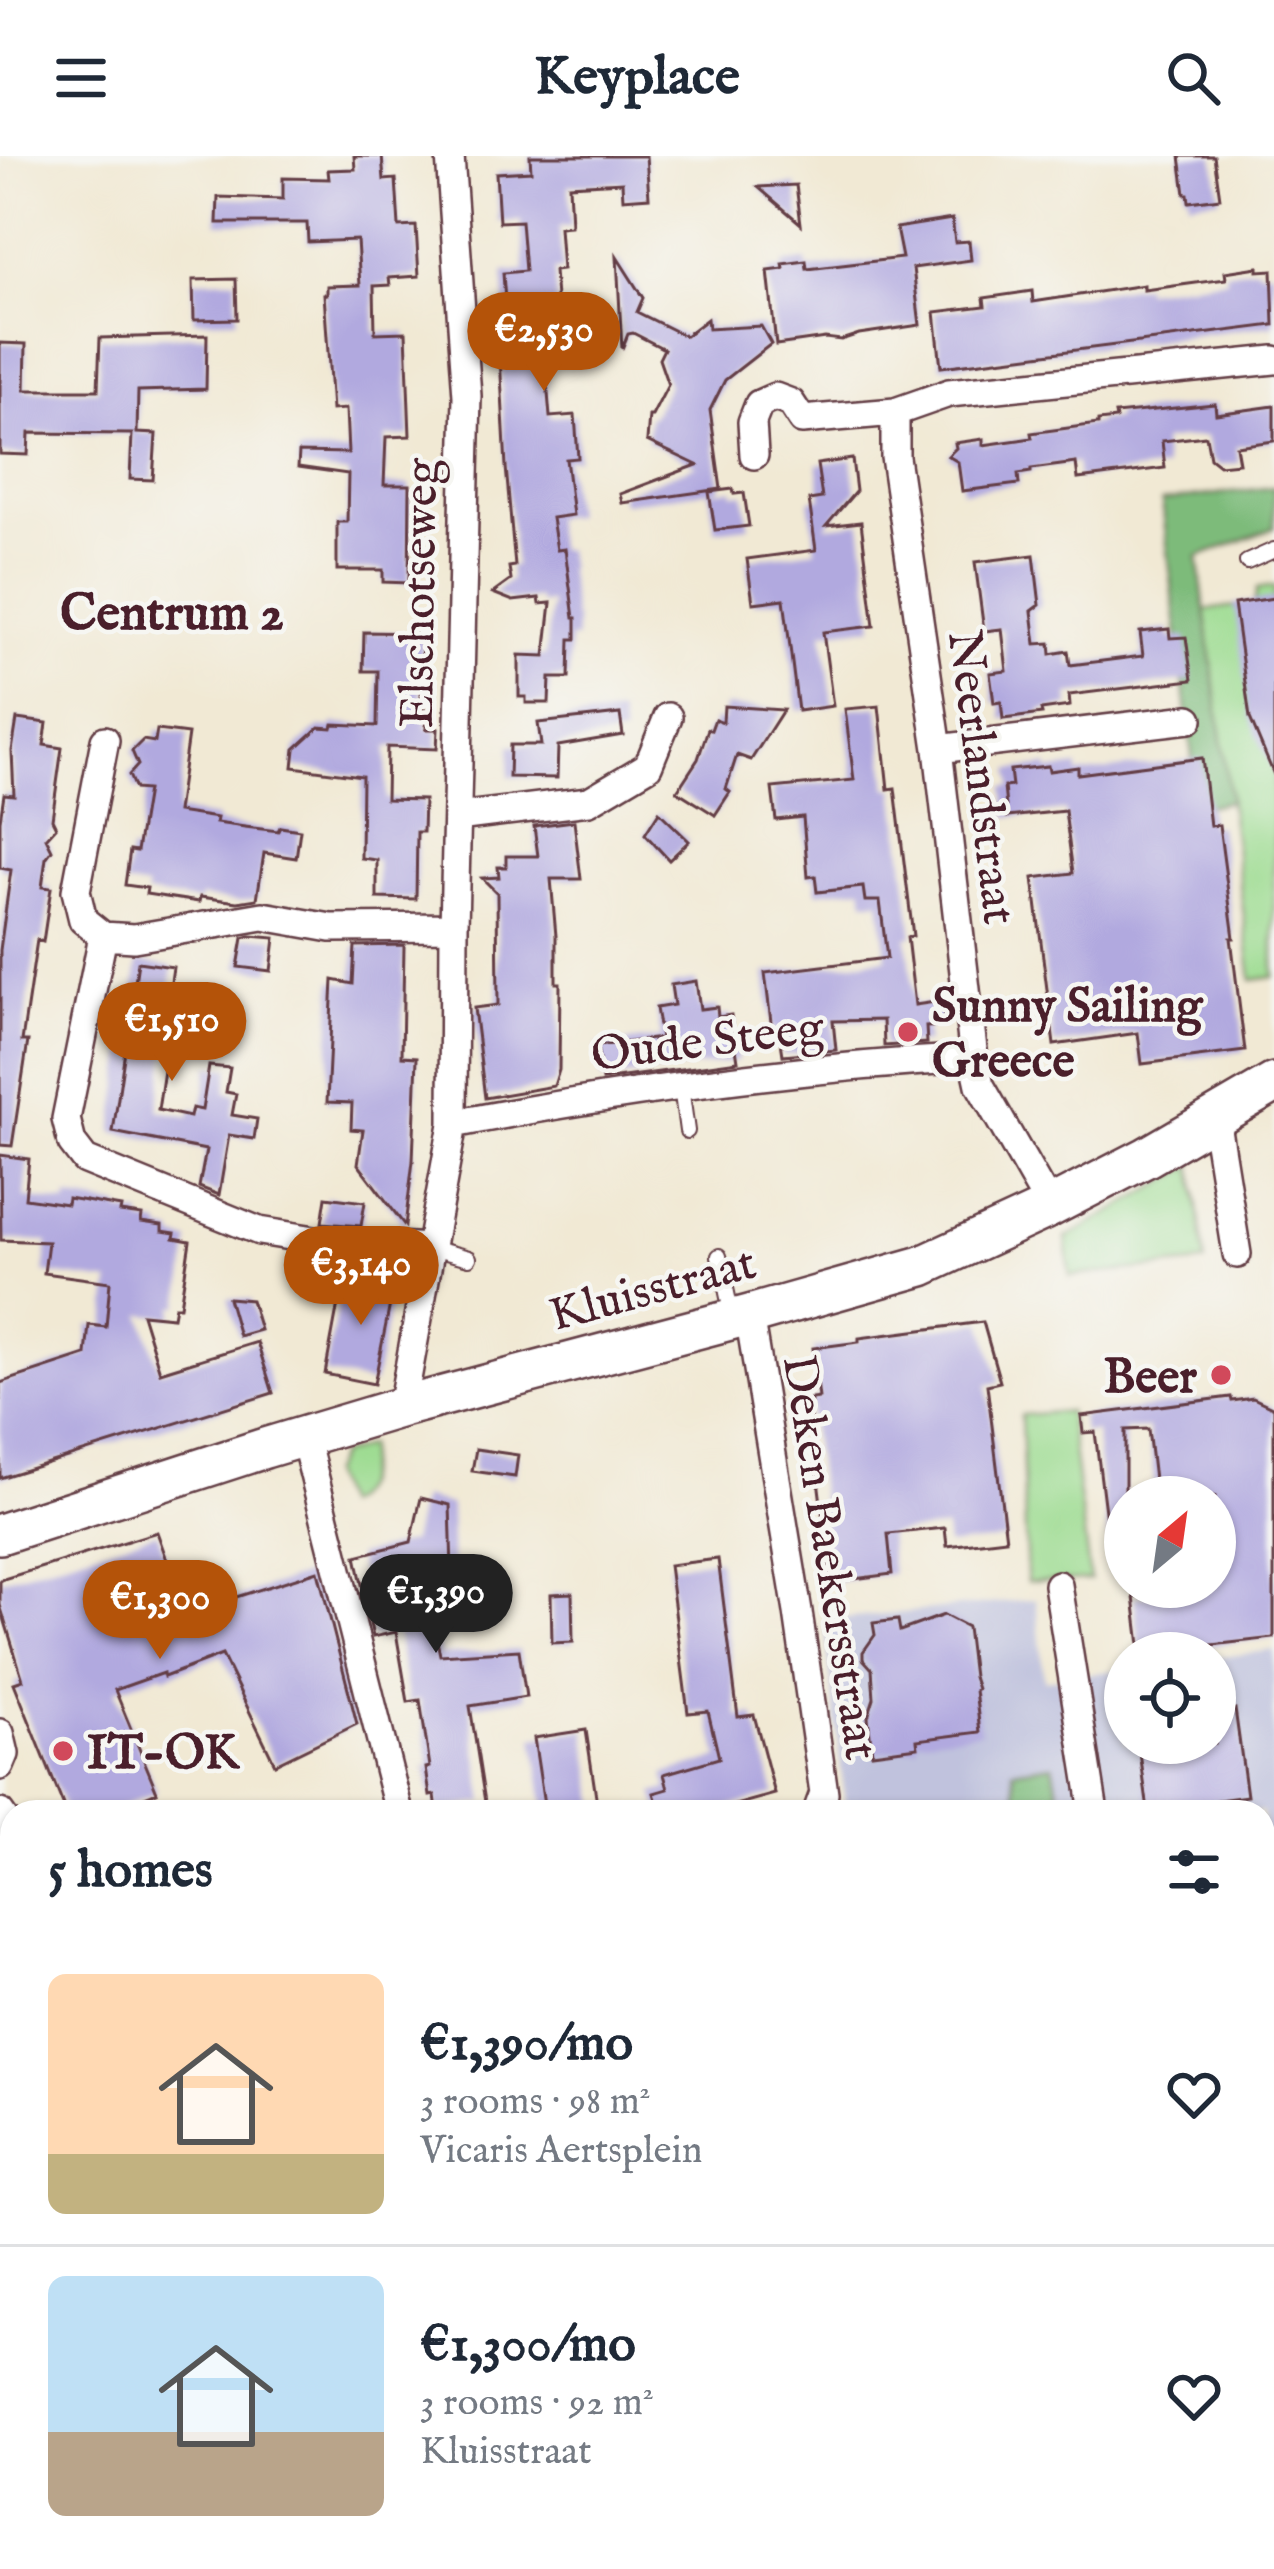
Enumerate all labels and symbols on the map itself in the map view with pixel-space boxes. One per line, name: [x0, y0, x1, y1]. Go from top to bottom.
pin: €2,530: [446, 292, 642, 394]
street label: Elschotseweg: [389, 457, 453, 729]
district label: Centrum 2: [60, 583, 284, 648]
street label: Neerlandstraat: [932, 627, 1028, 928]
place label: Sunny Sailing Greece: [932, 978, 1204, 1093]
pin: €1,510: [74, 982, 270, 1084]
street label: Oude Steeg: [588, 999, 828, 1087]
marker: Sunny Sailing Greece: [895, 1019, 921, 1045]
pin: €3,140: [263, 1226, 459, 1328]
street label: Kluisstraat: [543, 1235, 763, 1347]
place label: Beer: [1104, 1349, 1197, 1409]
street label: Deken Baekersstraat: [766, 1351, 890, 1764]
marker: Beer: [1208, 1362, 1234, 1388]
north arrow: [1104, 1476, 1236, 1608]
pin: €1,390: [338, 1554, 534, 1656]
pin: €1,300: [62, 1560, 258, 1662]
place label: IT-OK: [87, 1725, 240, 1785]
marker: IT-OK: [50, 1738, 76, 1764]

